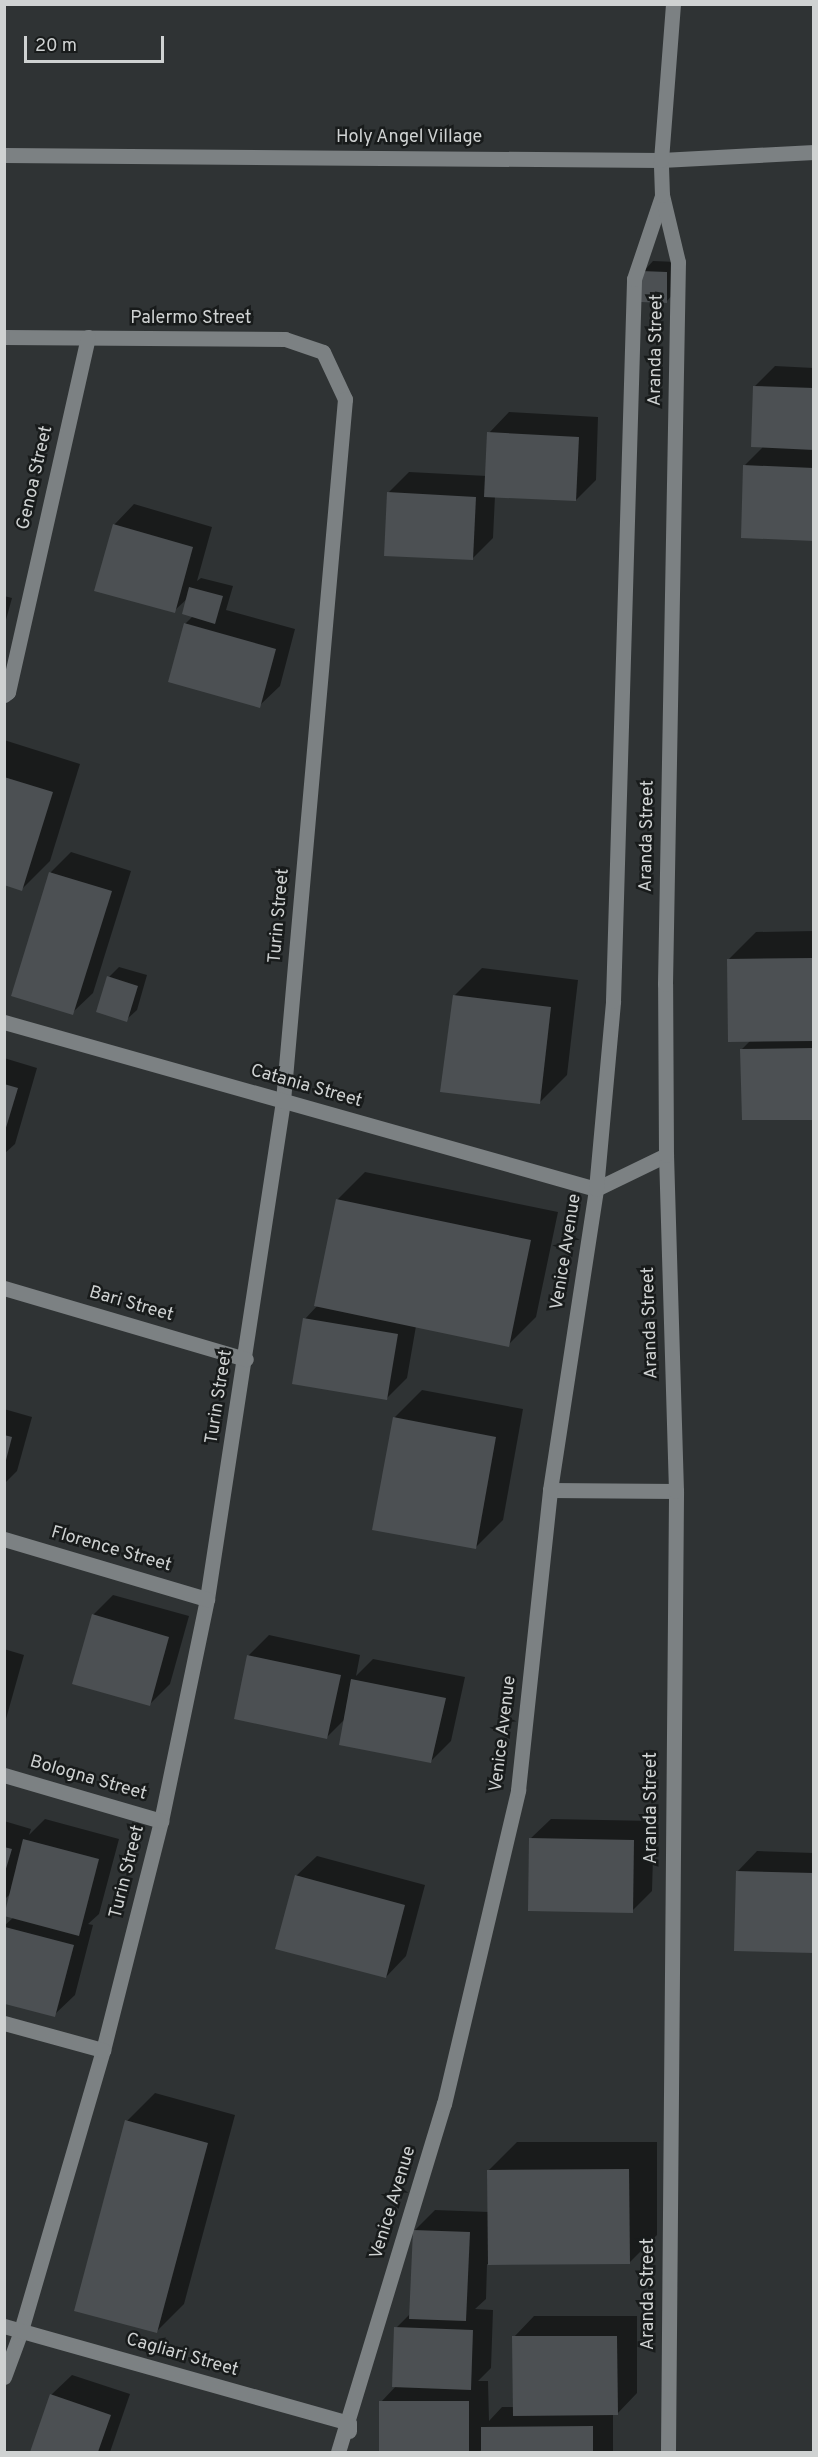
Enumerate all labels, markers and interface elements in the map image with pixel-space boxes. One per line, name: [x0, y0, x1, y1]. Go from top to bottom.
scale bar: [27, 24, 166, 62]
text: 20 m: [35, 35, 77, 58]
street label: Holy Angel Village: [335, 127, 483, 149]
street label: Aranda Street: [645, 294, 669, 406]
street label: Palermo Street: [130, 308, 252, 330]
street label: Genoa Street: [14, 424, 58, 532]
street label: Aranda Street: [636, 780, 660, 892]
street label: Turin Street: [265, 868, 295, 964]
street label: Catania Street: [248, 1061, 364, 1113]
street label: Venice Avenue: [547, 1192, 587, 1312]
street label: Aranda Street: [638, 1266, 664, 1380]
street label: Bari Street: [86, 1283, 176, 1327]
street label: Turin Street: [202, 1348, 238, 1446]
street label: Florence Street: [48, 1522, 174, 1578]
street label: Venice Avenue: [486, 1674, 522, 1794]
street label: Bologna Street: [27, 1752, 149, 1806]
street label: Aranda Street: [641, 1752, 663, 1864]
street label: Turin Street: [106, 1823, 150, 1921]
street label: Venice Avenue: [366, 2144, 422, 2262]
street label: Aranda Street: [638, 2238, 660, 2350]
street label: Cagliari Street: [123, 2330, 241, 2382]

